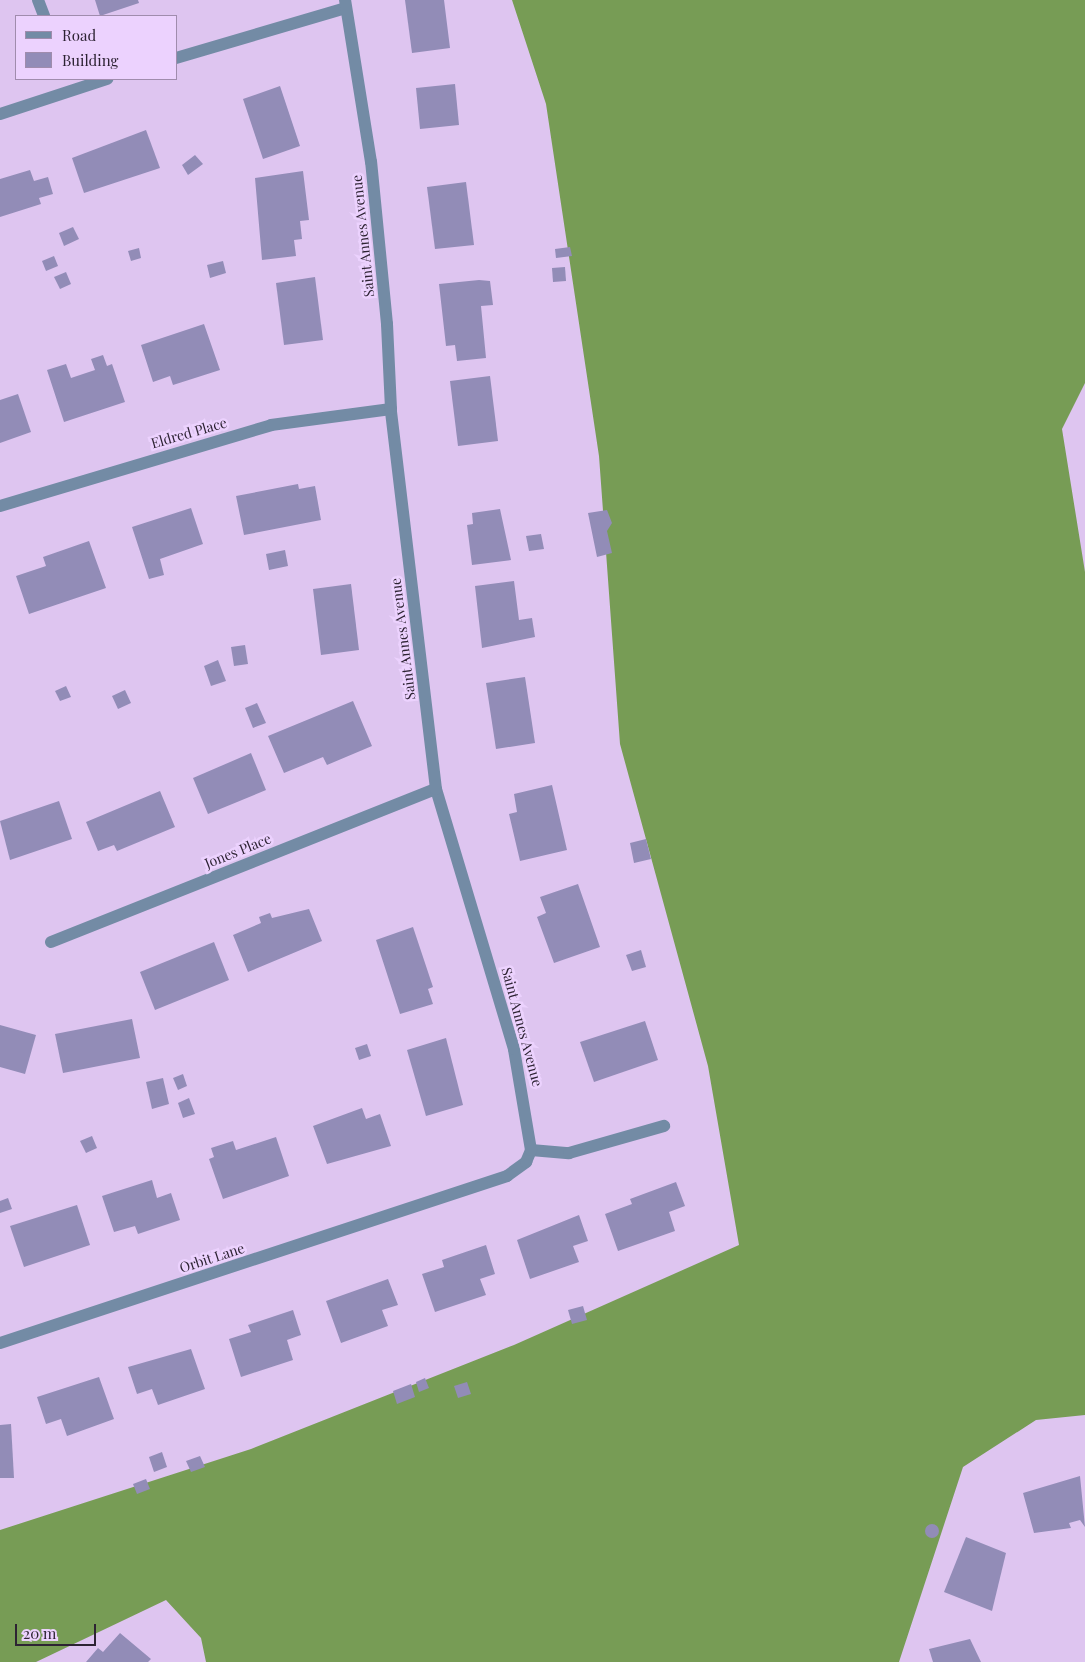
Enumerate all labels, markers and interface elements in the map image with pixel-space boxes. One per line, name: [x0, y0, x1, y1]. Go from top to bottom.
legend: [15, 15, 178, 80]
text: Road: [62, 25, 96, 45]
text: Building: [62, 50, 118, 70]
street label: Saint Annes Avenue: [348, 173, 378, 299]
street label: Eldred Place: [149, 414, 229, 452]
street label: Saint Annes Avenue: [387, 576, 419, 702]
street label: Jones Place: [202, 830, 274, 872]
street label: Saint Annes Avenue: [498, 965, 546, 1089]
street label: Orbit Lane: [177, 1240, 247, 1276]
scale bar: [18, 1614, 99, 1646]
text: 20 m: [23, 1623, 56, 1643]

